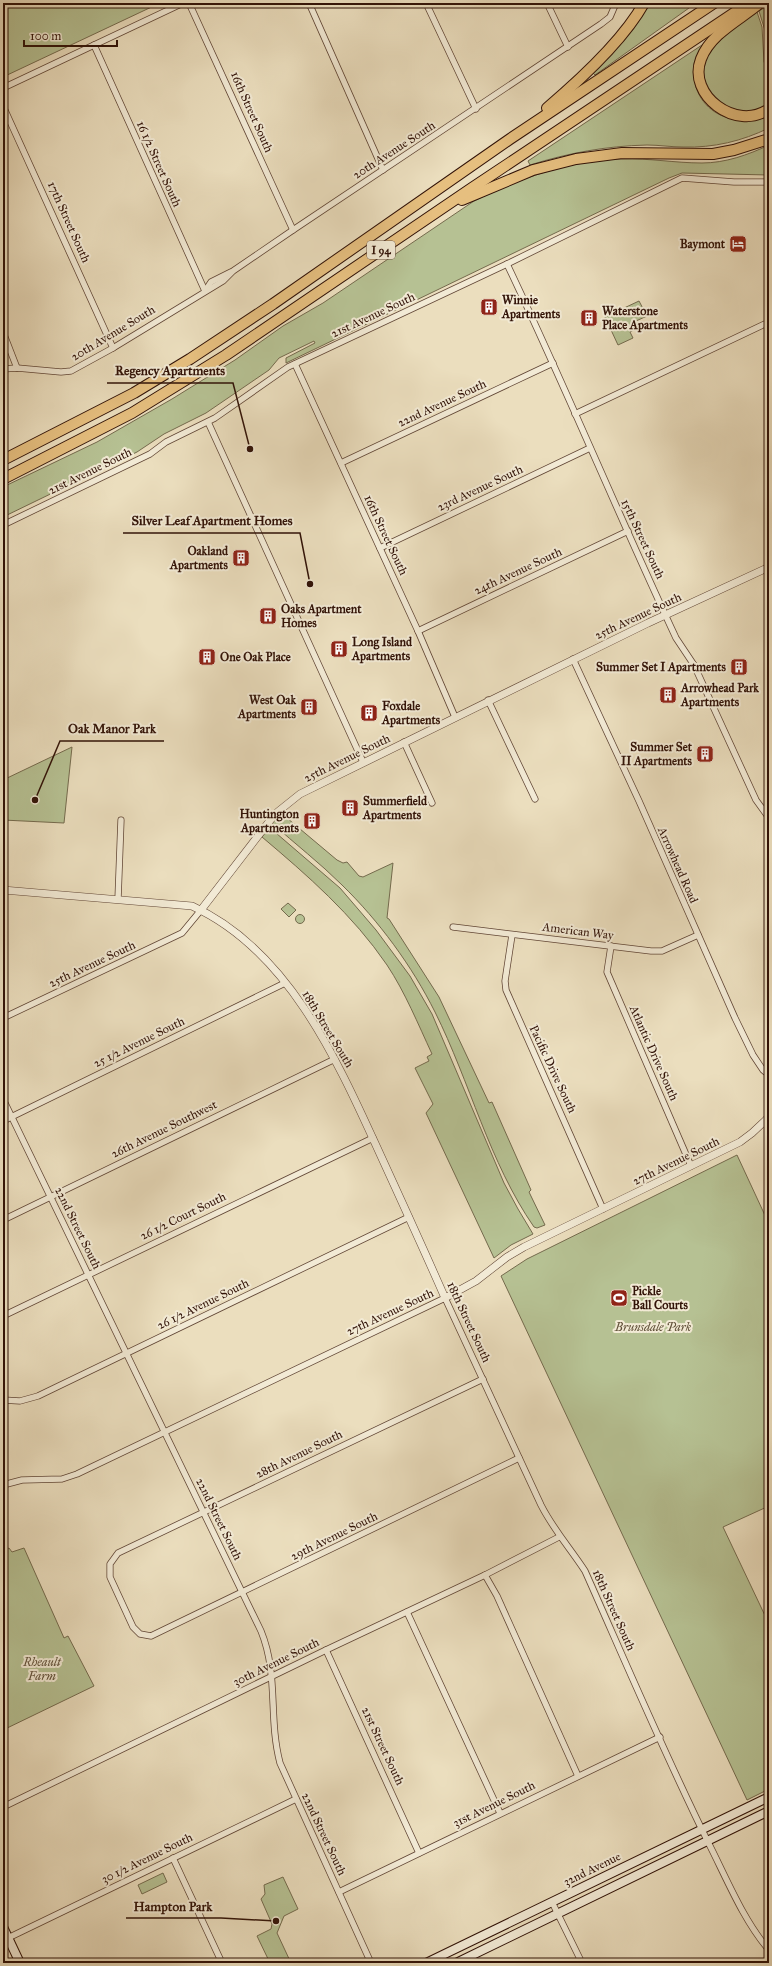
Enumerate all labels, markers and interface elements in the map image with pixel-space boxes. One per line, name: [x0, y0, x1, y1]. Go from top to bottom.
scale bar: [24, 22, 117, 48]
text: 100 m: [30, 29, 61, 43]
street label: 16th Street South: [228, 69, 276, 155]
street label: 20th Avenue South: [350, 118, 438, 182]
street label: 16 1/2 Street South: [134, 119, 184, 209]
street label: 17th Street South: [45, 179, 93, 265]
hotel icon: Baymont: [728, 234, 748, 254]
place label: Baymont: [680, 237, 726, 252]
road number: I 94: [367, 241, 395, 259]
street label: 21st Avenue South: [329, 289, 417, 341]
place label: Winnie Apartments: [501, 293, 561, 322]
building icon: Winnie Apartments: [479, 297, 499, 317]
street label: 20th Avenue South: [69, 302, 158, 364]
place label: Waterstone Place Apartments: [602, 304, 688, 333]
building icon: Waterstone Place Apartments: [579, 308, 599, 328]
callout: Regency Apartments: [107, 358, 233, 383]
text: Regency Apartments: [115, 363, 225, 379]
street label: 22nd Avenue South: [396, 376, 489, 430]
street label: 21st Avenue South: [46, 445, 134, 497]
street label: 23rd Avenue South: [435, 462, 525, 514]
street label: 16th Street South: [361, 493, 411, 578]
street label: 15th Street South: [618, 497, 668, 581]
callout: Silver Leaf Apartment Homes: [123, 508, 300, 533]
text: Silver Leaf Apartment Homes: [132, 513, 293, 529]
place label: Oakland Apartments: [169, 544, 229, 573]
street label: 24th Avenue South: [472, 544, 564, 597]
building icon: Oakland Apartments: [231, 548, 251, 568]
street label: 25th Avenue South: [593, 590, 684, 642]
place label: Oaks Apartment Homes: [281, 602, 362, 630]
building icon: Oaks Apartment Homes: [258, 606, 278, 626]
place label: Long Island Apartments: [351, 635, 413, 664]
building icon: Long Island Apartments: [329, 639, 349, 659]
building icon: One Oak Place: [197, 647, 217, 667]
place label: One Oak Place: [220, 650, 291, 664]
building icon: Summer Set I Apartments: [729, 657, 749, 677]
place label: Summer Set I Apartments: [596, 660, 727, 675]
place label: Arrowhead Park Apartments: [680, 681, 759, 710]
building icon: Arrowhead Park Apartments: [658, 685, 678, 705]
place label: West Oak Apartments: [237, 693, 297, 722]
building icon: West Oak Apartments: [299, 697, 319, 717]
place label: Foxdale Apartments: [381, 699, 441, 728]
building icon: Foxdale Apartments: [359, 703, 379, 723]
callout: Oak Manor Park: [60, 716, 164, 741]
text: Oak Manor Park: [68, 721, 157, 737]
street label: 25th Avenue South: [302, 731, 393, 785]
place label: Summer Set II Apartments: [621, 740, 693, 769]
building icon: Summer Set II Apartments: [695, 744, 715, 764]
place label: Summerfield Apartments: [362, 794, 428, 823]
building icon: Summerfield Apartments: [340, 798, 360, 818]
place label: Huntington Apartments: [239, 807, 300, 836]
building icon: Huntington Apartments: [302, 811, 322, 831]
street label: Arrowhead Road: [655, 824, 701, 905]
street label: American Way: [541, 920, 615, 942]
street label: 25th Avenue South: [47, 938, 138, 990]
street label: 18th Street South: [299, 988, 357, 1070]
street label: Atlantic Drive South: [626, 1002, 681, 1103]
street label: 25 1/2 Avenue South: [91, 1014, 187, 1070]
street label: Pacific Drive South: [527, 1023, 580, 1115]
street label: 26th Avenue Southwest: [109, 1097, 220, 1161]
street label: 27th Avenue South: [630, 1134, 722, 1188]
street label: 22nd Street South: [52, 1185, 104, 1272]
street label: 26 1/2 Court South: [138, 1189, 228, 1243]
street label: 26 1/2 Avenue South: [155, 1276, 251, 1332]
street label: 18th Street South: [444, 1279, 494, 1365]
place label: Pickle Ball Courts: [632, 1284, 689, 1312]
street label: 27th Avenue South: [344, 1286, 436, 1338]
sports icon: Pickle Ball Courts: [609, 1288, 629, 1308]
park label: Brunsdale Park: [614, 1320, 692, 1334]
street label: 28th Avenue South: [253, 1427, 345, 1481]
street label: 22nd Street South: [193, 1476, 245, 1563]
street label: 29th Avenue South: [288, 1509, 380, 1563]
street label: 18th Street South: [590, 1567, 638, 1653]
street label: 30th Avenue South: [231, 1635, 322, 1689]
park label: Rheault Farm: [22, 1655, 62, 1683]
street label: 21st Street South: [359, 1705, 407, 1788]
street label: 31st Avenue South: [451, 1778, 538, 1830]
street label: 22nd Street South: [299, 1790, 349, 1878]
street label: 30 1/2 Avenue South: [99, 1830, 195, 1886]
street label: 32nd Avenue: [561, 1849, 623, 1889]
callout: Hampton Park: [126, 1893, 221, 1918]
text: Hampton Park: [134, 1899, 213, 1915]

